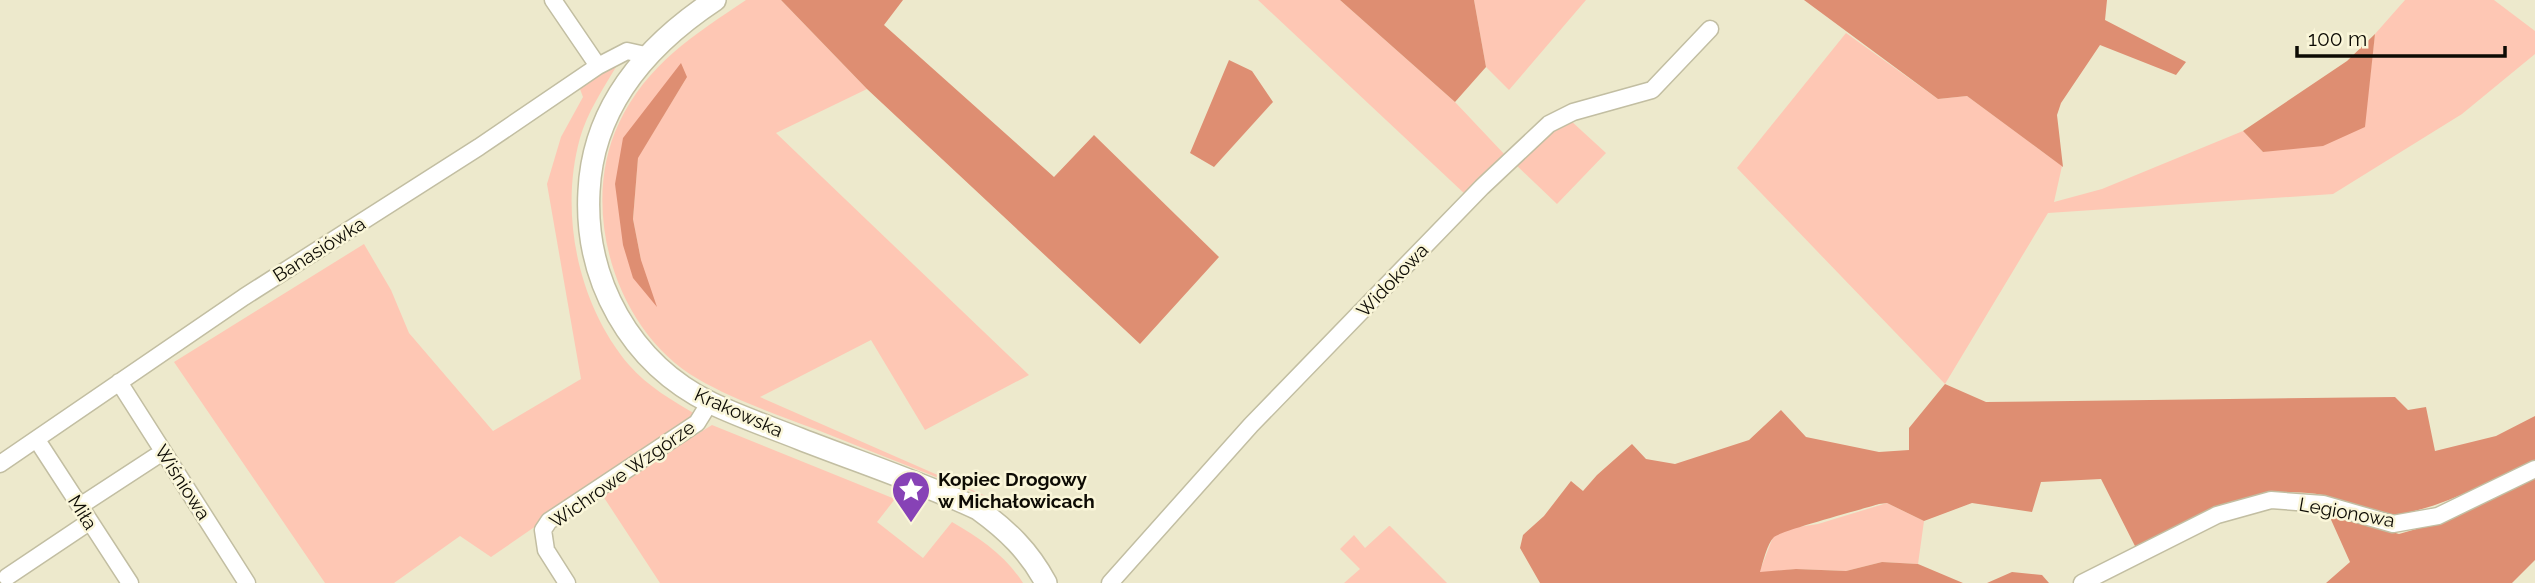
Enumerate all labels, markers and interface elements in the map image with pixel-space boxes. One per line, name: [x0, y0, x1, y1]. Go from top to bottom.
scale bar: [2297, 14, 2505, 58]
text: 100 m: [2308, 26, 2367, 51]
street label: Banasiówka: [269, 212, 369, 286]
street label: Widokowa: [1352, 239, 1432, 321]
street label: Krakowska: [691, 383, 787, 441]
street label: Wichrowe Wzgórze: [545, 416, 699, 532]
street label: Wiśniowa: [151, 440, 215, 524]
place label: Kopiec Drogowy w Michałowicach: [938, 468, 1095, 512]
place icon: Kopiec Drogowy w Michałowicach: [890, 469, 932, 524]
street label: Miła: [64, 491, 102, 533]
street label: Legionowa: [2297, 493, 2397, 531]

